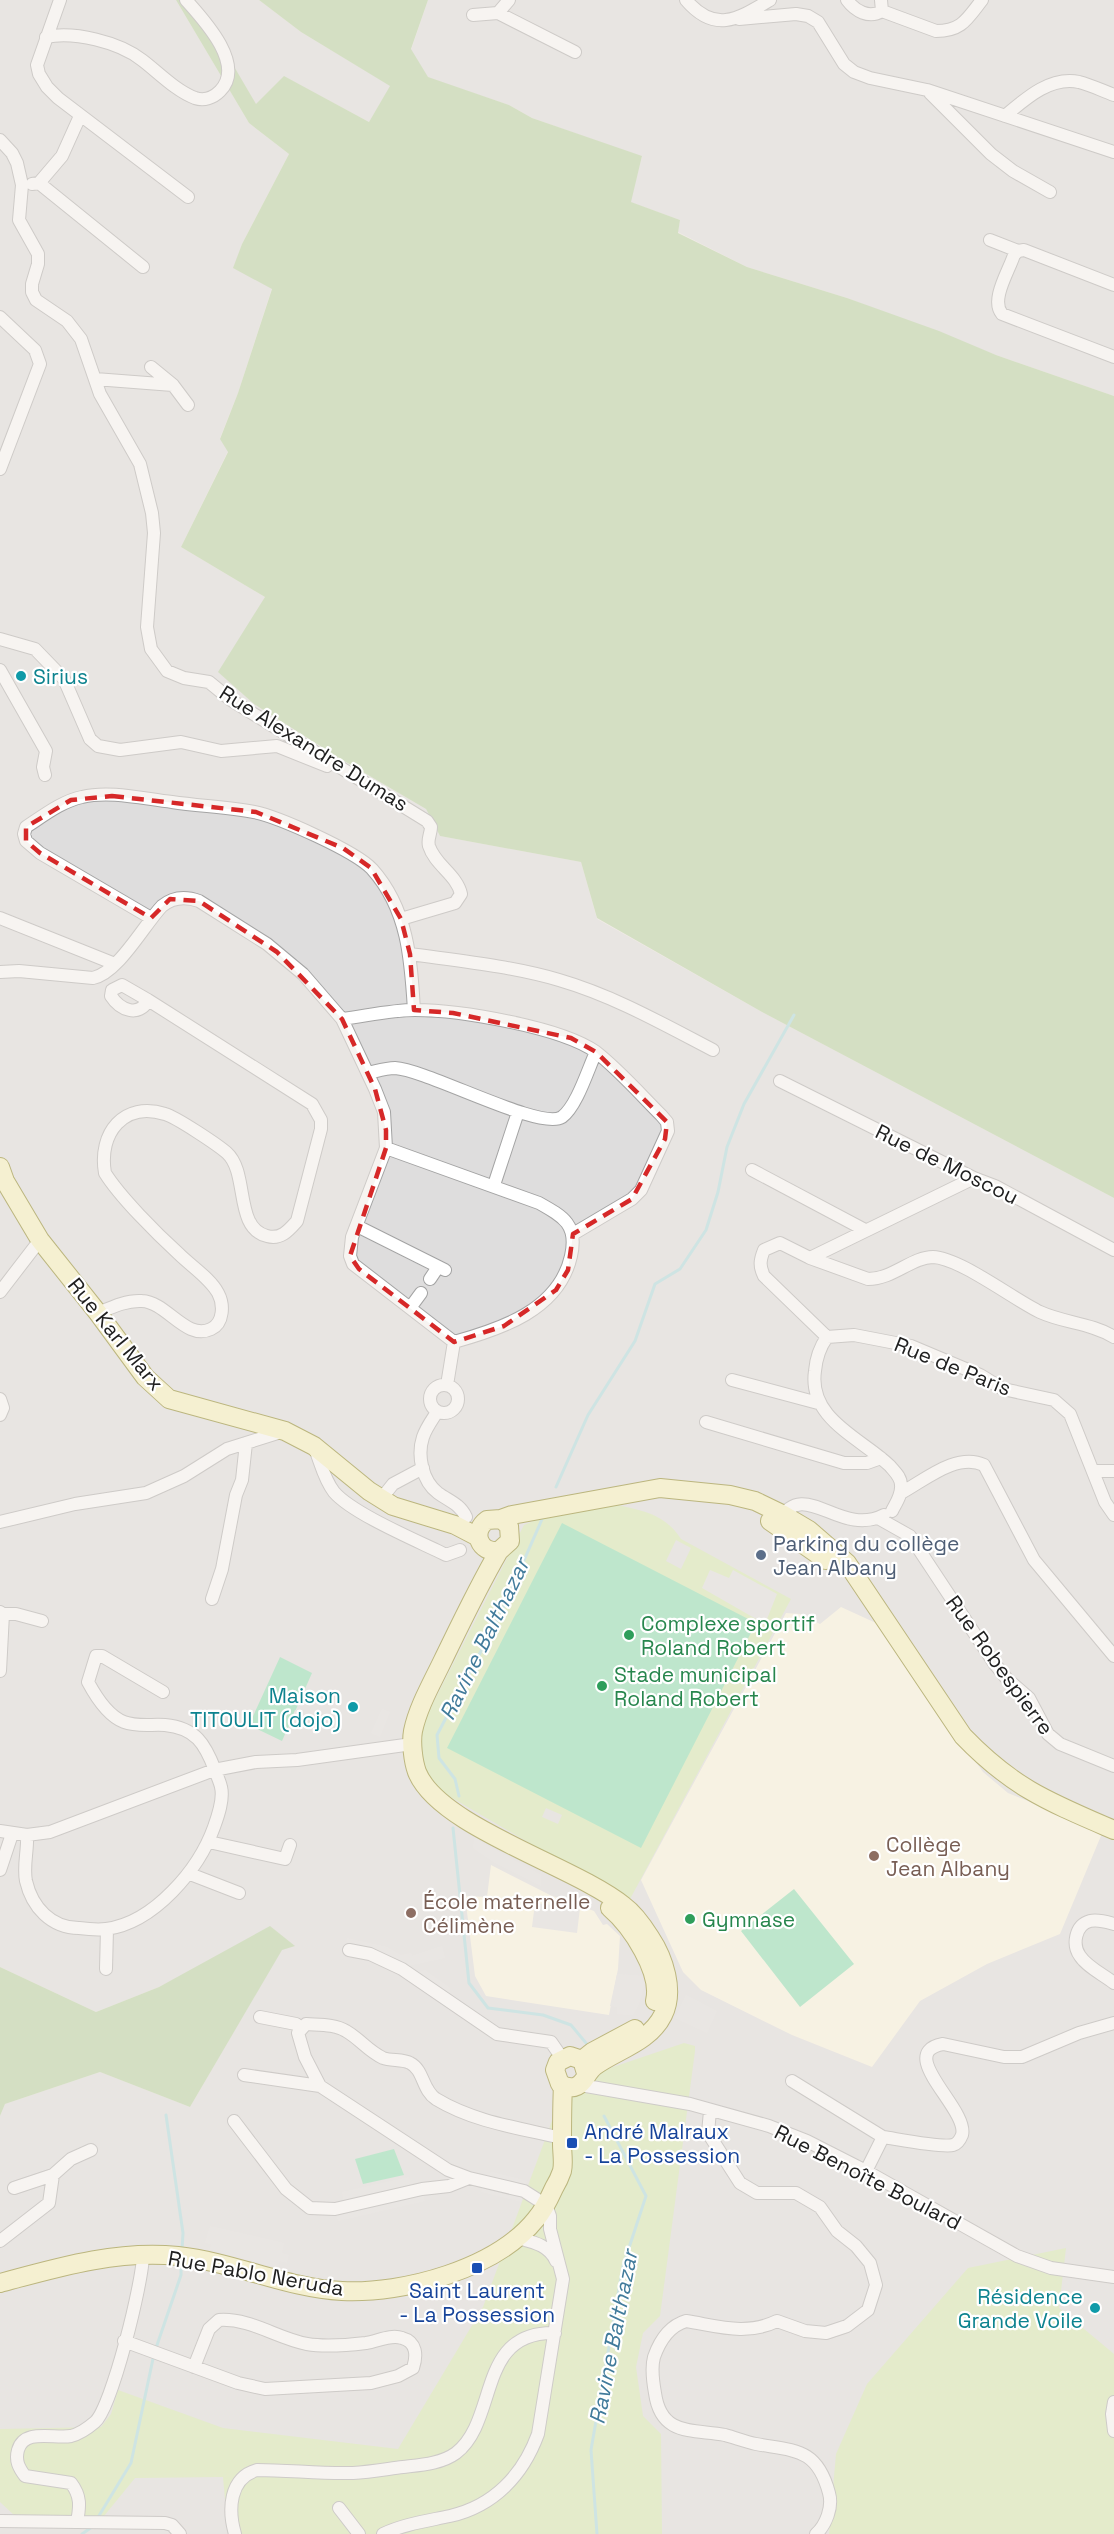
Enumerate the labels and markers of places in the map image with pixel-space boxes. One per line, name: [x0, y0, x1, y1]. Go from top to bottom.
place label: Sirius: [33, 663, 88, 690]
marker: Sirius: [14, 669, 28, 683]
place label: Parking du collège Jean Albany: [773, 1530, 960, 1581]
marker: Parking du collège Jean Albany: [754, 1548, 768, 1562]
place label: Complexe sportif Roland Robert: [641, 1610, 815, 1661]
marker: Complexe sportif Roland Robert: [622, 1628, 636, 1642]
place label: Stade municipal Roland Robert: [614, 1661, 777, 1712]
marker: Stade municipal Roland Robert: [595, 1679, 609, 1693]
place label: Maison TITOULIT (dojo): [190, 1682, 341, 1733]
marker: Maison TITOULIT (dojo): [346, 1700, 360, 1714]
place label: Collège Jean Albany: [886, 1831, 1010, 1882]
marker: Collège Jean Albany: [867, 1849, 881, 1863]
place label: École maternelle Célimène: [423, 1888, 590, 1939]
marker: École maternelle Célimène: [404, 1906, 418, 1920]
place label: Gymnase: [702, 1906, 795, 1933]
marker: Gymnase: [683, 1912, 697, 1926]
place label: André Malraux - La Possession: [584, 2118, 740, 2169]
marker: André Malraux - La Possession: [565, 2136, 579, 2150]
marker: Saint Laurent - La Possession: [470, 2261, 484, 2275]
place label: Saint Laurent - La Possession: [399, 2277, 555, 2328]
place label: Résidence Grande Voile: [958, 2283, 1083, 2334]
marker: Résidence Grande Voile: [1088, 2301, 1102, 2315]

